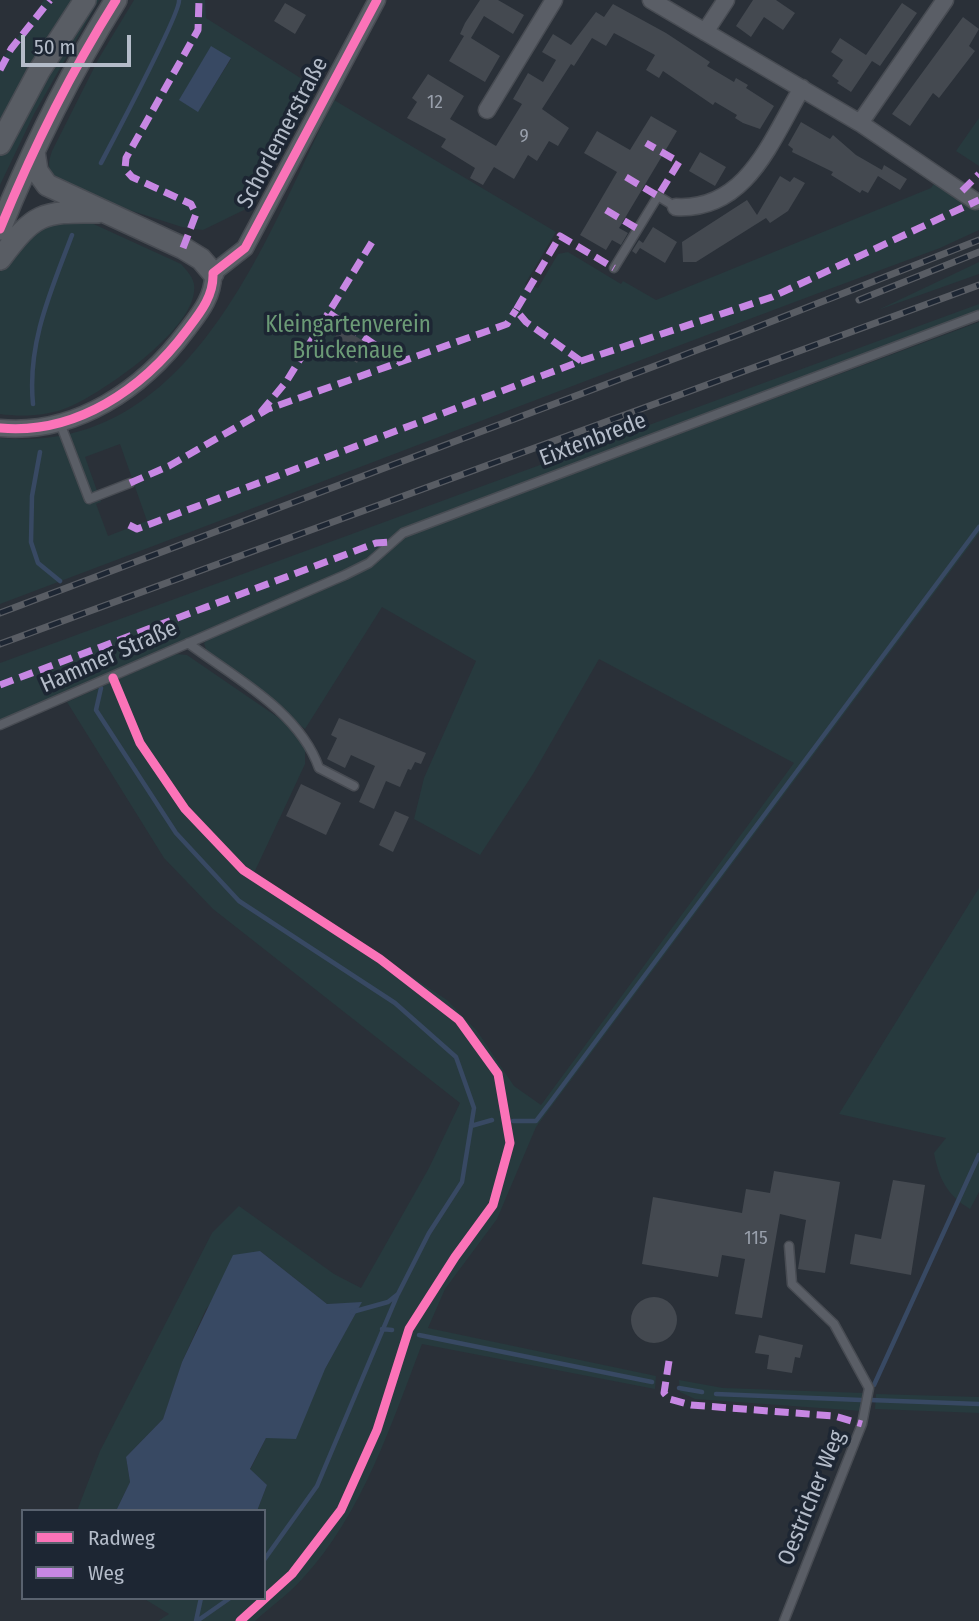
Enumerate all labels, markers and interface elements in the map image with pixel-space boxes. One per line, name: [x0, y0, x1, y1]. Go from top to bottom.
scale bar: [24, 21, 135, 65]
text: 50 m: [34, 34, 76, 60]
street label: Schorlemerstraße: [232, 53, 334, 213]
house number: 12: [427, 92, 443, 114]
house number: 9: [519, 126, 529, 148]
park label: Kleingartenverein Brückenaue: [265, 312, 431, 366]
street label: Eixtenbrede: [536, 407, 650, 473]
street label: Hammer Straße: [36, 615, 182, 699]
house number: 115: [744, 1228, 768, 1250]
street label: Oestricher Weg: [772, 1427, 852, 1569]
legend: [21, 1509, 266, 1600]
text: Radweg: [88, 1525, 155, 1551]
text: Weg: [88, 1560, 124, 1586]

